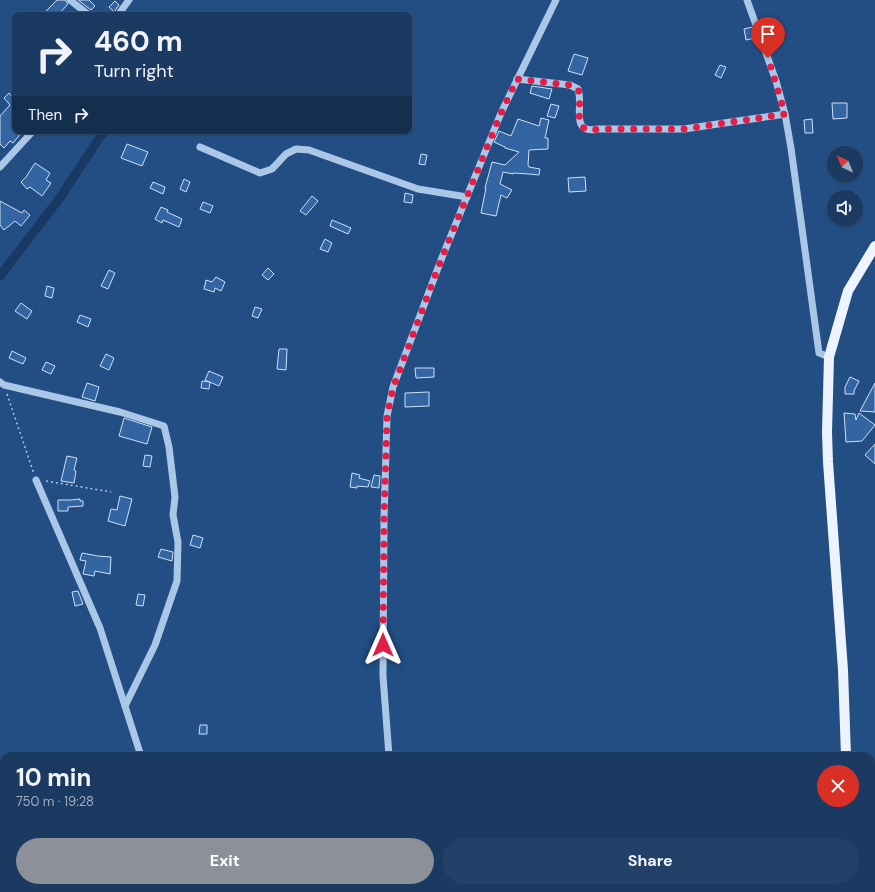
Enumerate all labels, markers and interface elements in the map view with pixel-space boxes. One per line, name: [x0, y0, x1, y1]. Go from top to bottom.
pin: [751, 17, 785, 58]
text: 460 m: [94, 23, 183, 60]
icon: arrive: [757, 23, 779, 45]
icon: right: [28, 28, 80, 80]
text: Turn right: [94, 59, 174, 83]
icon: right: [70, 104, 92, 126]
text: Then: [28, 105, 62, 125]
north arrow: [827, 146, 863, 182]
map controls: [827, 146, 863, 226]
button: sound: [827, 190, 863, 226]
position arrow: [362, 624, 404, 666]
text: 10 min: [16, 762, 91, 793]
button: close: [817, 765, 859, 807]
text: 750 m · 19:28: [16, 793, 94, 810]
button: Exit: [16, 838, 434, 884]
button: Share: [442, 838, 859, 884]

